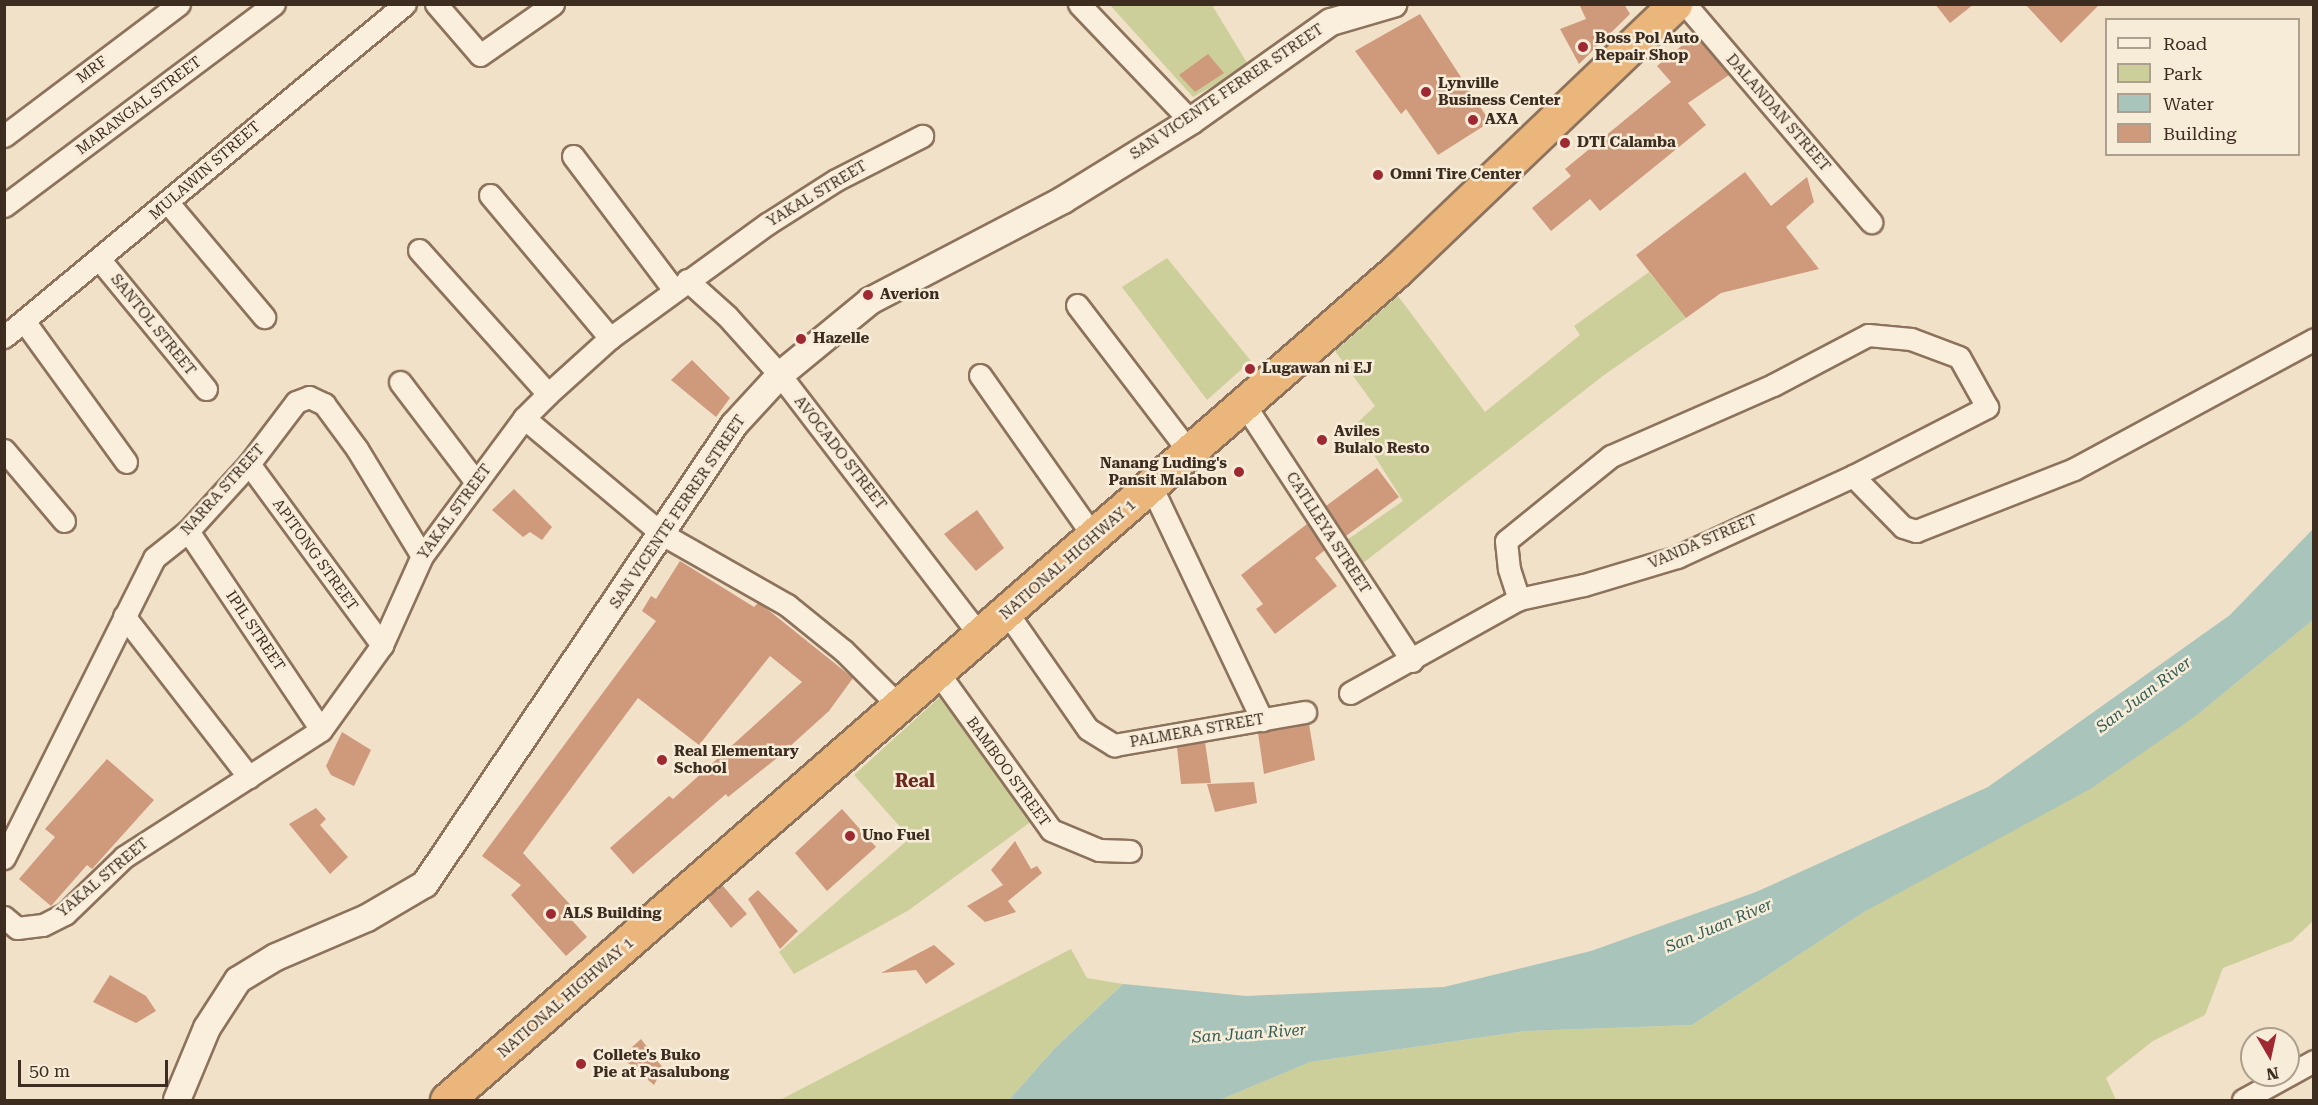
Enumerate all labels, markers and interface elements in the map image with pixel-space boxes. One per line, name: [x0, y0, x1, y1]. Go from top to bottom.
legend: [2105, 18, 2300, 156]
street label: SAN VICENTE FERRER STREET: [1127, 20, 1327, 164]
place label: Boss Pol Auto Repair Shop: [1595, 29, 1699, 64]
text: Road: [2163, 33, 2207, 54]
marker: Boss Pol Auto Repair Shop: [1576, 40, 1590, 54]
street label: DALANDAN STREET: [1722, 51, 1834, 175]
street label: MRF: [73, 53, 111, 87]
street label: MARANGAL STREET: [73, 53, 205, 159]
text: Park: [2163, 63, 2203, 84]
place label: Lynville Business Center: [1438, 74, 1561, 109]
marker: Lynville Business Center: [1419, 85, 1433, 99]
text: Water: [2163, 93, 2214, 114]
place label: AXA: [1485, 111, 1518, 129]
marker: AXA: [1466, 113, 1480, 127]
street label: MULAWIN STREET: [146, 118, 264, 224]
text: Building: [2163, 123, 2237, 144]
place label: DTI Calamba: [1577, 134, 1676, 152]
marker: DTI Calamba: [1558, 136, 1572, 150]
street label: YAKAL STREET: [764, 157, 870, 231]
place label: Omni Tire Center: [1390, 166, 1522, 184]
marker: Omni Tire Center: [1371, 168, 1385, 182]
street label: SANTOL STREET: [107, 271, 199, 379]
place label: Averion: [880, 286, 939, 304]
marker: Averion: [861, 288, 875, 302]
place label: Hazelle: [813, 330, 869, 348]
marker: Hazelle: [794, 332, 808, 346]
place label: Lugawan ni EJ: [1262, 360, 1372, 378]
marker: Lugawan ni EJ: [1243, 362, 1257, 376]
street label: AVOCADO STREET: [790, 393, 890, 513]
street label: SAN VICENTE FERRER STREET: [606, 412, 750, 612]
place label: Aviles Bulalo Resto: [1334, 422, 1430, 457]
marker: Aviles Bulalo Resto: [1315, 433, 1329, 447]
street label: NARRA STREET: [177, 441, 269, 539]
place label: Nanang Luding's Pansit Malabon: [1100, 454, 1227, 489]
street label: YAKAL STREET: [414, 461, 496, 563]
marker: Nanang Luding's Pansit Malabon: [1232, 465, 1246, 479]
street label: CATLLEYA STREET: [1282, 469, 1374, 597]
street label: APITONG STREET: [269, 496, 361, 614]
street label: NATIONAL HIGHWAY 1: [997, 496, 1139, 624]
street label: VANDA STREET: [1646, 511, 1760, 573]
street label: IPIL STREET: [222, 588, 288, 674]
water label: San Juan River: [2093, 653, 2195, 737]
street label: PALMERA STREET: [1128, 710, 1266, 752]
street label: BAMBOO STREET: [962, 714, 1054, 830]
place label: Real Elementary School: [674, 742, 799, 777]
marker: Real Elementary School: [655, 753, 669, 767]
district label: Real: [895, 770, 935, 792]
place label: Uno Fuel: [862, 827, 930, 845]
marker: Uno Fuel: [843, 829, 857, 843]
street label: YAKAL STREET: [54, 835, 152, 921]
water label: San Juan River: [1663, 895, 1775, 957]
place label: ALS Building: [563, 905, 662, 923]
marker: ALS Building: [544, 907, 558, 921]
street label: NATIONAL HIGHWAY 1: [495, 934, 637, 1062]
water label: San Juan River: [1191, 1020, 1307, 1048]
north arrow: [2240, 1027, 2300, 1087]
place label: Collete's Buko Pie at Pasalubong: [593, 1046, 729, 1081]
scale bar: [21, 1048, 171, 1086]
marker: Collete's Buko Pie at Pasalubong: [574, 1057, 588, 1071]
text: 50 m: [29, 1060, 70, 1081]
text: N: [2265, 1063, 2280, 1084]

